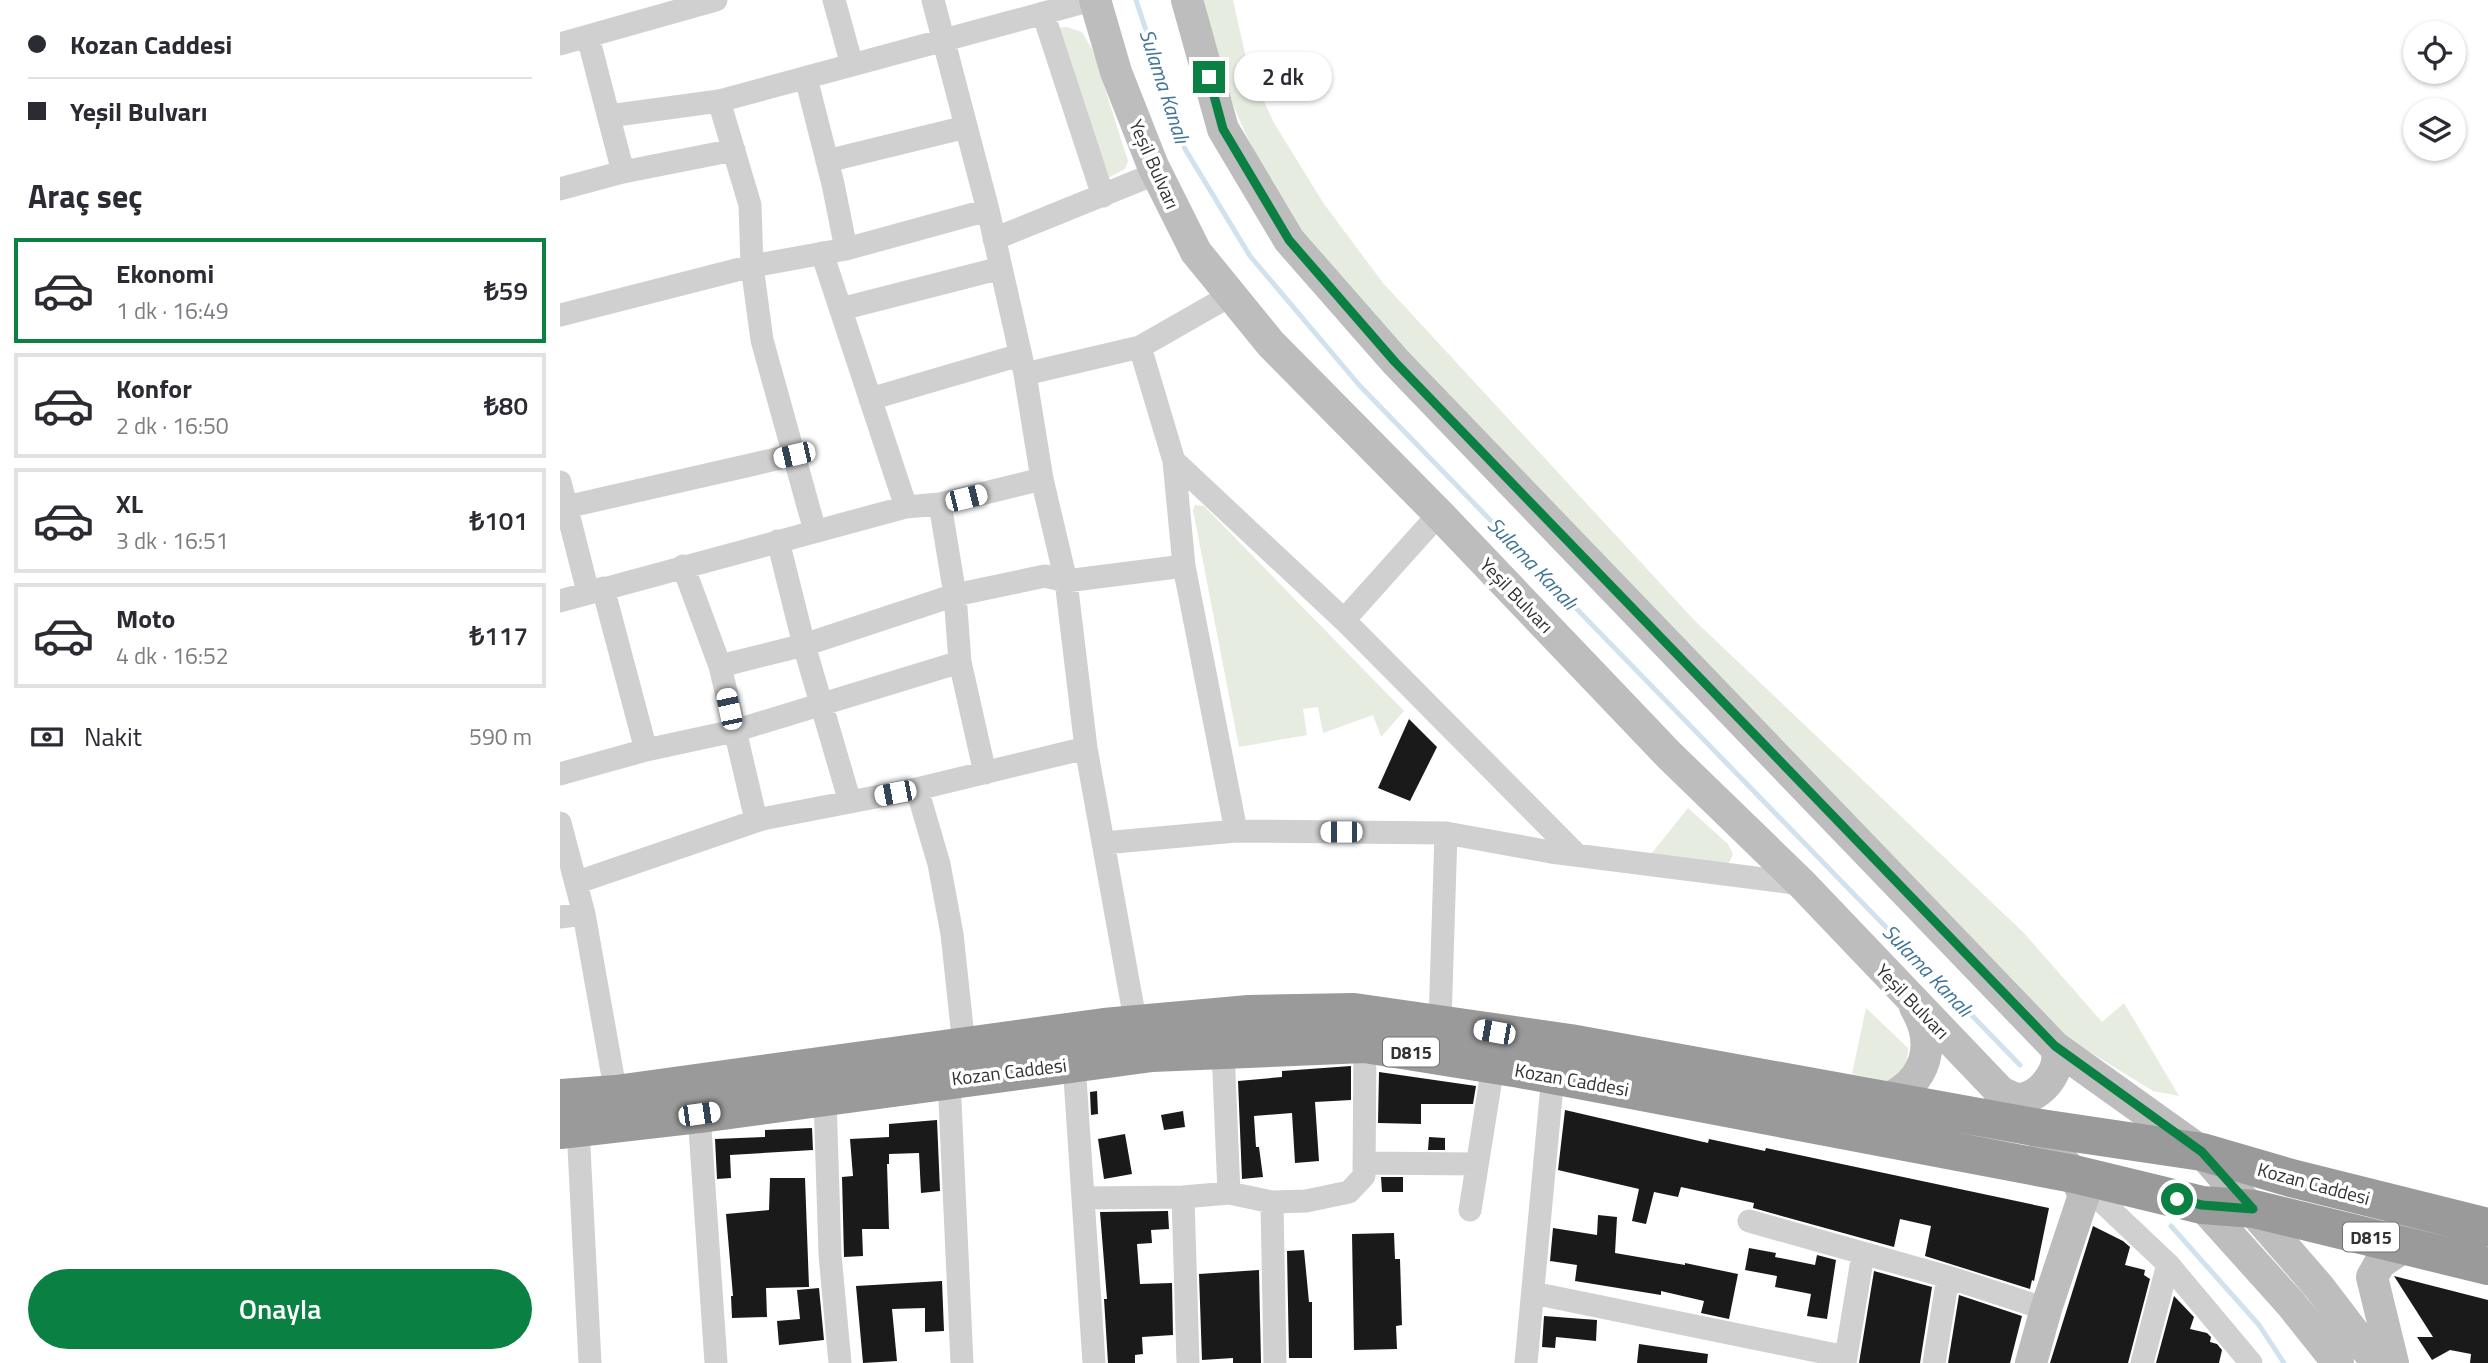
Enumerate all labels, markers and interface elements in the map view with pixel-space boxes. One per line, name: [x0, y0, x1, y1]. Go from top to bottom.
map controls: [2403, 21, 2466, 161]
button: locate: [2403, 21, 2466, 84]
text: Kozan Caddesi: [70, 25, 232, 64]
water label: Sulama Kanalı: [1132, 25, 1199, 149]
callout: 2 dk: [1234, 52, 1332, 102]
text: 2 dk: [1262, 59, 1304, 94]
route end: [1193, 61, 1225, 93]
text: Yeşil Bulvarı: [70, 92, 207, 131]
button: layers: [2403, 98, 2466, 161]
street label: Yeşil Bulvarı: [1122, 114, 1188, 214]
text: Araç seç: [28, 172, 143, 220]
text: Ekonomi: [116, 254, 214, 293]
icon: car: [32, 259, 95, 322]
text: ₺59: [484, 271, 528, 310]
text: 1 dk · 16:49: [116, 293, 229, 328]
text: Konfor: [116, 369, 192, 408]
icon: car: [32, 374, 95, 437]
text: ₺80: [484, 386, 528, 425]
text: 2 dk · 16:50: [116, 408, 229, 443]
car: [772, 440, 817, 470]
car: [944, 483, 989, 513]
text: XL: [116, 484, 143, 523]
icon: car: [32, 489, 95, 552]
text: ₺101: [469, 501, 528, 540]
water label: Sulama Kanalı: [1480, 509, 1587, 618]
text: 3 dk · 16:51: [116, 523, 229, 558]
street label: Yeşil Bulvarı: [1473, 551, 1561, 639]
text: Moto: [116, 599, 175, 638]
icon: car: [32, 604, 95, 667]
text: ₺117: [469, 616, 528, 655]
text: 4 dk · 16:52: [116, 638, 229, 673]
car: [715, 686, 744, 732]
text: Nakit: [84, 717, 142, 756]
icon: cash: [28, 718, 66, 756]
text: 590 m: [469, 719, 532, 754]
car: [873, 779, 918, 807]
car: [1321, 822, 1363, 843]
water label: Sulama Kanalı: [1875, 916, 1982, 1025]
street label: Yeşil Bulvarı: [1869, 957, 1957, 1045]
car: [1472, 1018, 1517, 1046]
road number: D815: [1383, 1037, 1439, 1066]
street label: Kozan Caddesi: [950, 1050, 1068, 1092]
street label: Kozan Caddesi: [1513, 1055, 1631, 1103]
car: [677, 1101, 722, 1127]
street label: Kozan Caddesi: [2254, 1154, 2374, 1212]
route start: [2161, 1183, 2193, 1215]
road number: D815: [2343, 1222, 2399, 1252]
button: Onayla: [28, 1269, 532, 1349]

